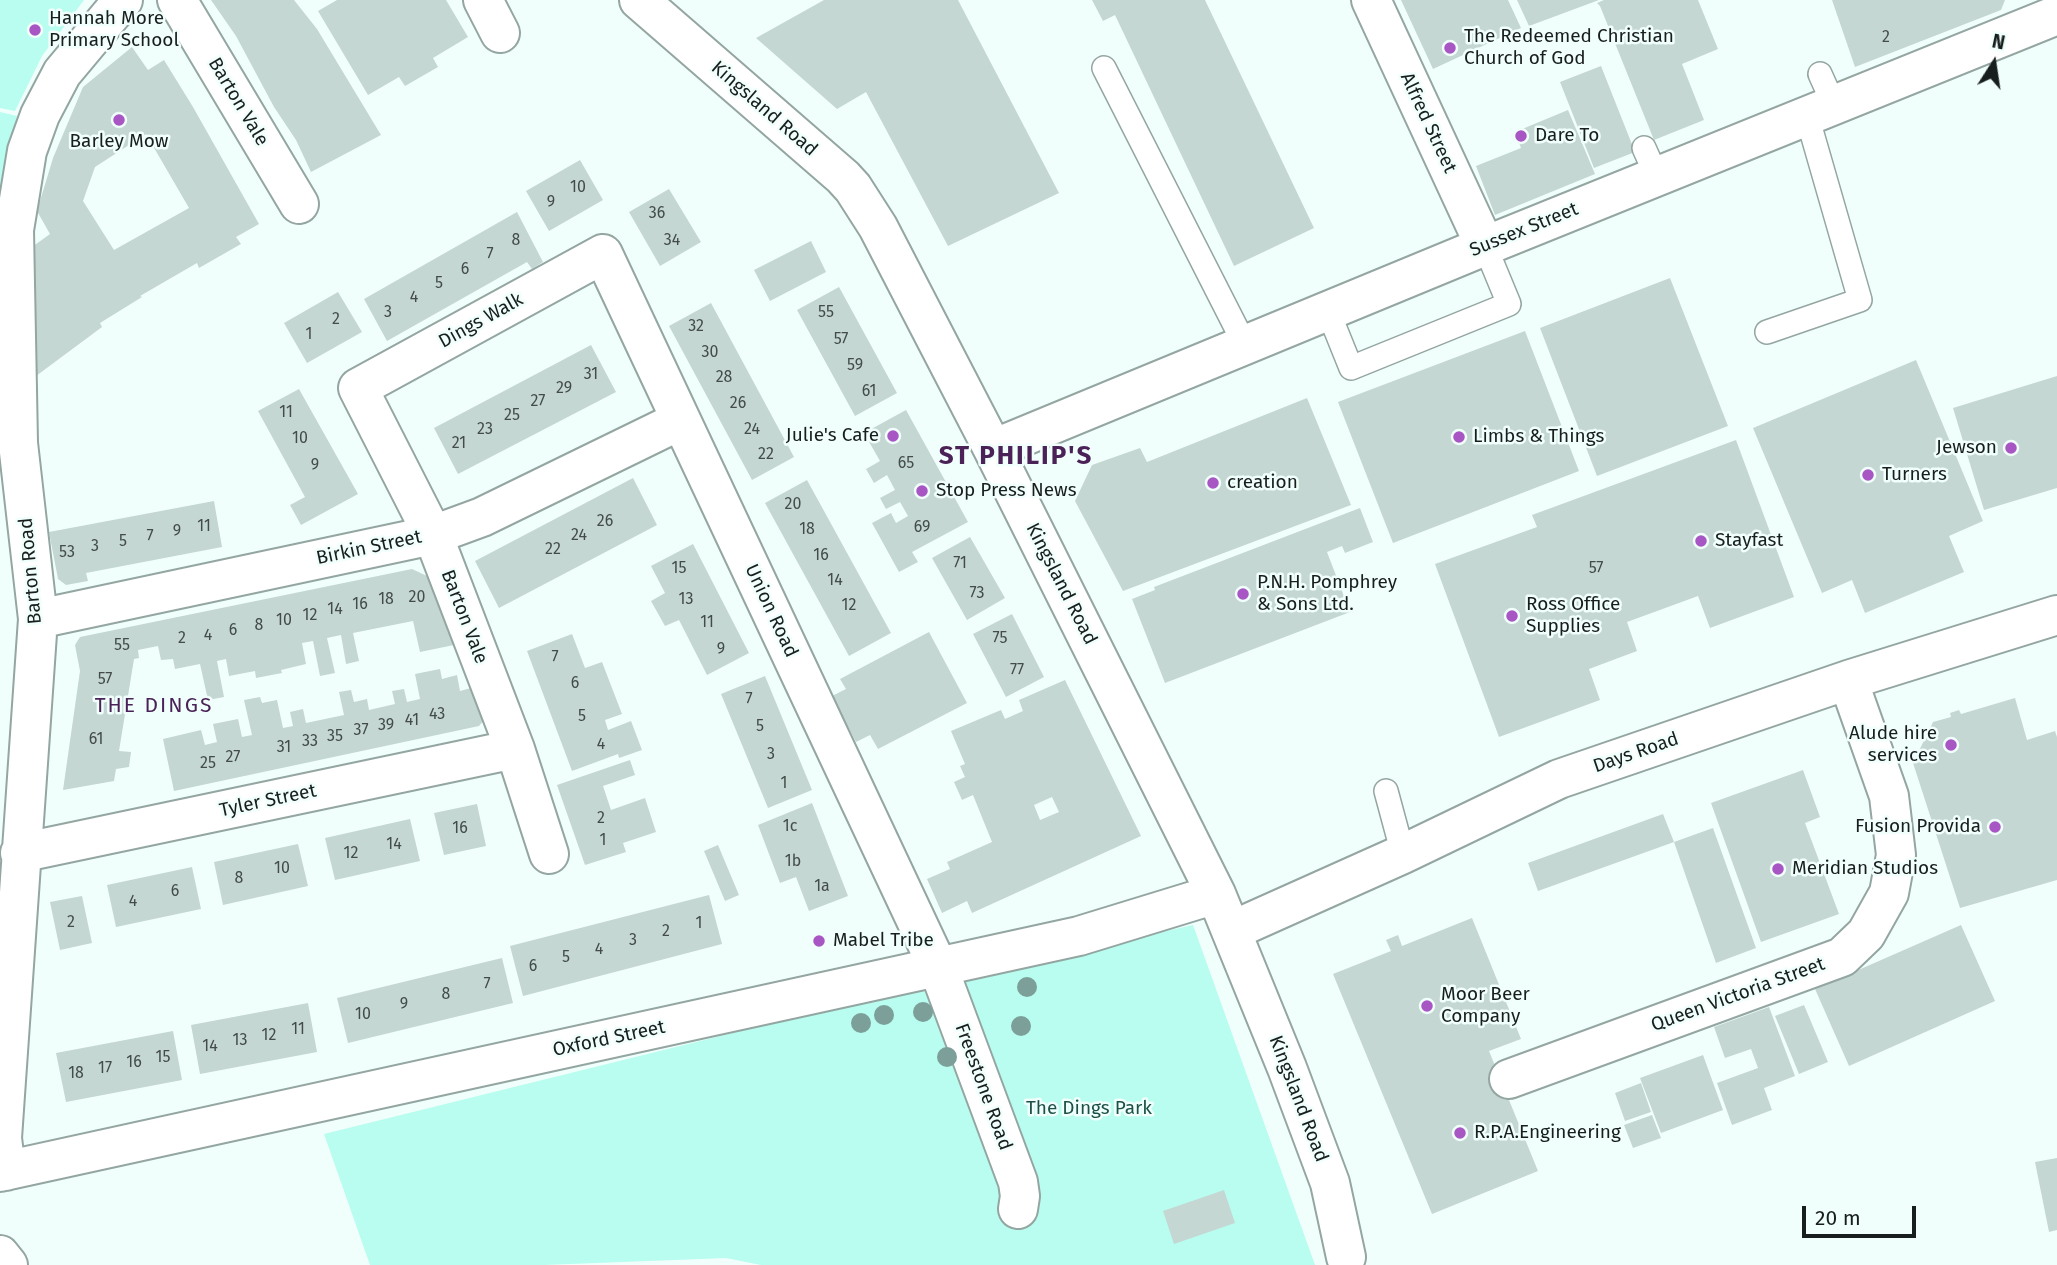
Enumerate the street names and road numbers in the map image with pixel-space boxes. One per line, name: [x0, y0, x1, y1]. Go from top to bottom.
street label: Barton Vale: [203, 54, 273, 150]
street label: Kingsland Road: [706, 57, 822, 161]
street label: Alfred Street: [1395, 69, 1461, 177]
street label: Sussex Street: [1466, 198, 1582, 262]
street label: Dings Walk: [435, 288, 527, 354]
street label: Barton Road: [15, 517, 47, 625]
street label: Kingsland Road: [1021, 519, 1101, 649]
street label: Birkin Street: [314, 526, 424, 570]
street label: Union Road: [740, 561, 802, 661]
street label: Barton Vale: [436, 567, 492, 667]
street label: Days Road: [1590, 728, 1682, 778]
street label: Tyler Street: [218, 780, 318, 822]
street label: Queen Victoria Street: [1648, 953, 1828, 1037]
street label: Oxford Street: [551, 1016, 667, 1062]
street label: Freestone Road: [950, 1021, 1016, 1153]
street label: Kingsland Road: [1263, 1033, 1333, 1165]

